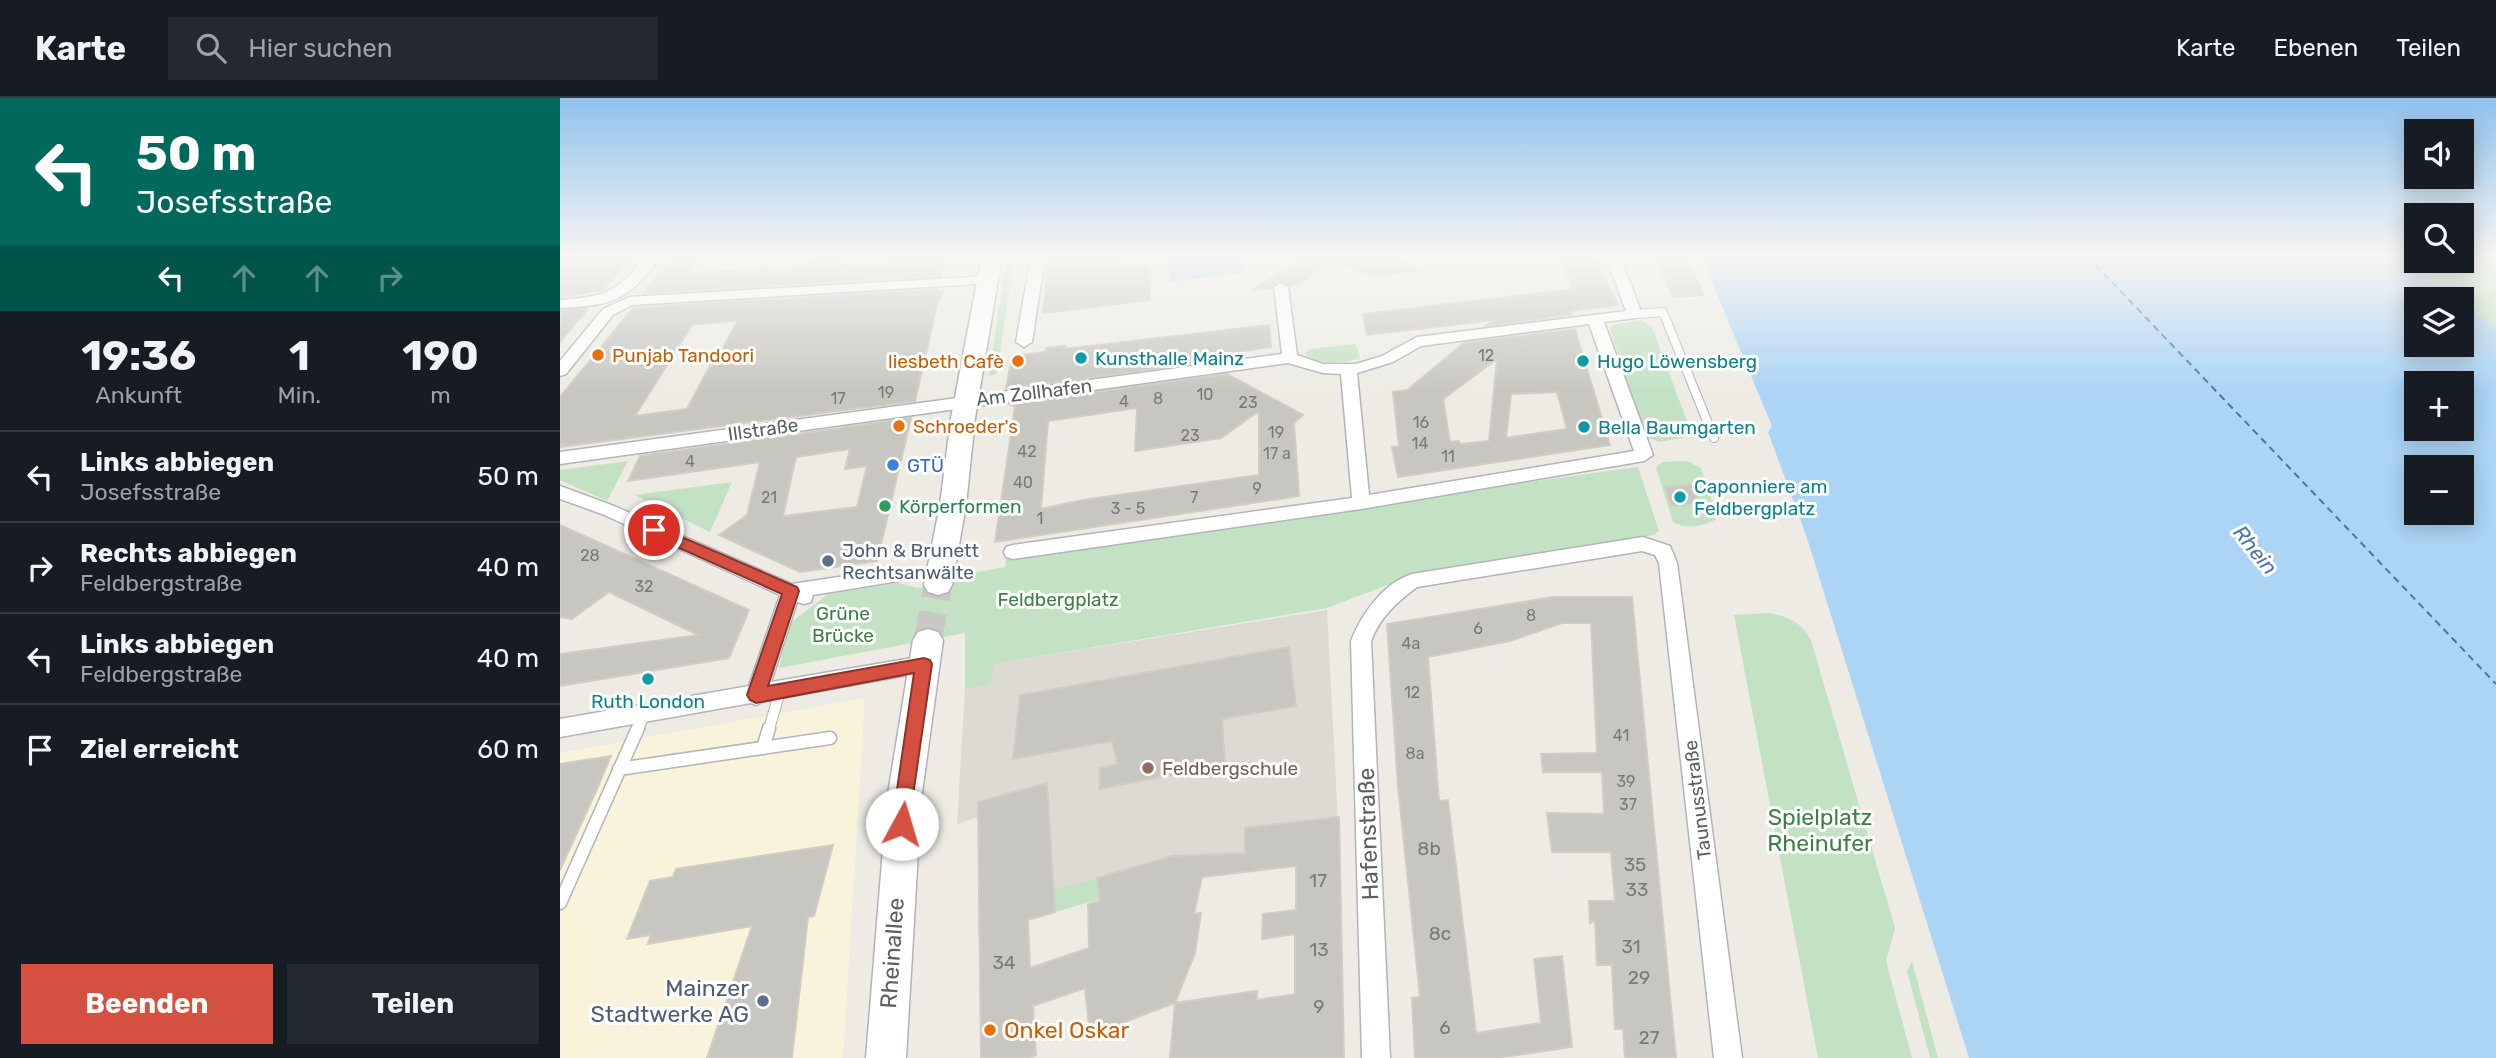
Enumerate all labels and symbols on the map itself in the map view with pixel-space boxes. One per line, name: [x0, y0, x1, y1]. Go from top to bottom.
place label: Punjab Tandoori: [612, 344, 754, 367]
house number: 12: [1478, 346, 1494, 365]
marker: Punjab Tandoori: [590, 347, 606, 363]
place label: Kunsthalle Mainz: [1095, 347, 1244, 370]
place label: liesbeth Cafè: [888, 350, 1004, 373]
marker: Kunsthalle Mainz: [1073, 350, 1089, 366]
place label: Hugo Löwensberg: [1597, 350, 1757, 373]
marker: liesbeth Cafè: [1010, 353, 1026, 369]
marker: Hugo Löwensberg: [1575, 353, 1591, 369]
street label: Am Zollhafen: [975, 374, 1093, 411]
house number: 19: [878, 383, 894, 402]
house number: 10: [1196, 385, 1214, 404]
house number: 17: [830, 389, 846, 408]
house number: 8: [1153, 389, 1163, 408]
house number: 4: [1119, 392, 1129, 411]
house number: 23: [1238, 393, 1258, 412]
street label: Illstraße: [726, 413, 800, 446]
house number: 16: [1413, 413, 1430, 432]
place label: Schroeder's: [913, 415, 1018, 438]
place label: Bella Baumgarten: [1598, 416, 1756, 439]
marker: Schroeder's: [891, 418, 907, 434]
marker: Bella Baumgarten: [1576, 419, 1592, 435]
house number: 19: [1268, 423, 1284, 442]
house number: 23: [1180, 426, 1200, 445]
house number: 14: [1412, 434, 1428, 453]
house number: 42: [1017, 442, 1037, 461]
house number: 17 a: [1263, 444, 1291, 463]
house number: 11: [1441, 447, 1455, 466]
house number: 4: [685, 452, 695, 471]
place label: GTÜ: [907, 454, 944, 477]
marker: GTÜ: [885, 457, 901, 473]
house number: 40: [1013, 473, 1033, 492]
place label: Caponniere am Feldbergplatz: [1694, 475, 1827, 520]
house number: 9: [1252, 479, 1262, 498]
house number: 21: [761, 488, 777, 507]
house number: 7: [1190, 488, 1198, 507]
marker: Caponniere am Feldbergplatz: [1672, 489, 1688, 505]
place label: Körperformen: [899, 495, 1021, 518]
marker: Körperformen: [877, 498, 893, 514]
house number: 3 - 5: [1111, 499, 1145, 518]
pin: [624, 500, 684, 560]
house number: 1: [1037, 509, 1043, 528]
water label: Rhein: [2228, 520, 2283, 579]
place label: John & Brunett Rechtsanwälte: [842, 539, 979, 584]
house number: 28: [580, 546, 600, 565]
marker: John & Brunett Rechtsanwälte: [820, 553, 836, 569]
house number: 32: [634, 577, 654, 596]
park label: Feldbergplatz: [997, 588, 1119, 611]
park label: Grüne Brücke: [812, 602, 874, 647]
house number: 8: [1526, 606, 1536, 625]
house number: 6: [1473, 619, 1483, 638]
house number: 4a: [1402, 634, 1420, 653]
marker: Ruth London: [640, 671, 656, 687]
house number: 12: [1404, 683, 1420, 702]
place label: Ruth London: [591, 690, 705, 713]
house number: 41: [1613, 726, 1629, 745]
street label: Taunusstraße: [1679, 739, 1716, 861]
house number: 8a: [1405, 744, 1425, 763]
place label: Feldbergschule: [1162, 757, 1298, 780]
marker: Feldbergschule: [1140, 760, 1156, 776]
street label: Hafenstraße: [1352, 767, 1384, 901]
house number: 39: [1616, 772, 1636, 791]
position arrow: [865, 787, 939, 861]
house number: 37: [1619, 795, 1637, 814]
park label: Spielplatz Rheinufer: [1767, 803, 1873, 857]
house number: 8b: [1417, 837, 1441, 860]
house number: 35: [1624, 853, 1646, 876]
house number: 17: [1309, 869, 1327, 892]
house number: 33: [1626, 878, 1648, 901]
street label: Rheinallee: [874, 897, 910, 1009]
house number: 8c: [1429, 922, 1451, 945]
house number: 31: [1621, 935, 1641, 958]
house number: 13: [1309, 938, 1329, 961]
house number: 34: [992, 951, 1016, 974]
house number: 29: [1628, 966, 1650, 989]
place label: Mainzer Stadtwerke AG: [591, 974, 749, 1028]
marker: Mainzer Stadtwerke AG: [755, 993, 771, 1009]
house number: 9: [1313, 995, 1325, 1018]
place label: Onkel Oskar: [1004, 1016, 1130, 1044]
house number: 6: [1439, 1016, 1451, 1039]
marker: Onkel Oskar: [982, 1022, 998, 1038]
house number: 27: [1639, 1026, 1660, 1049]

